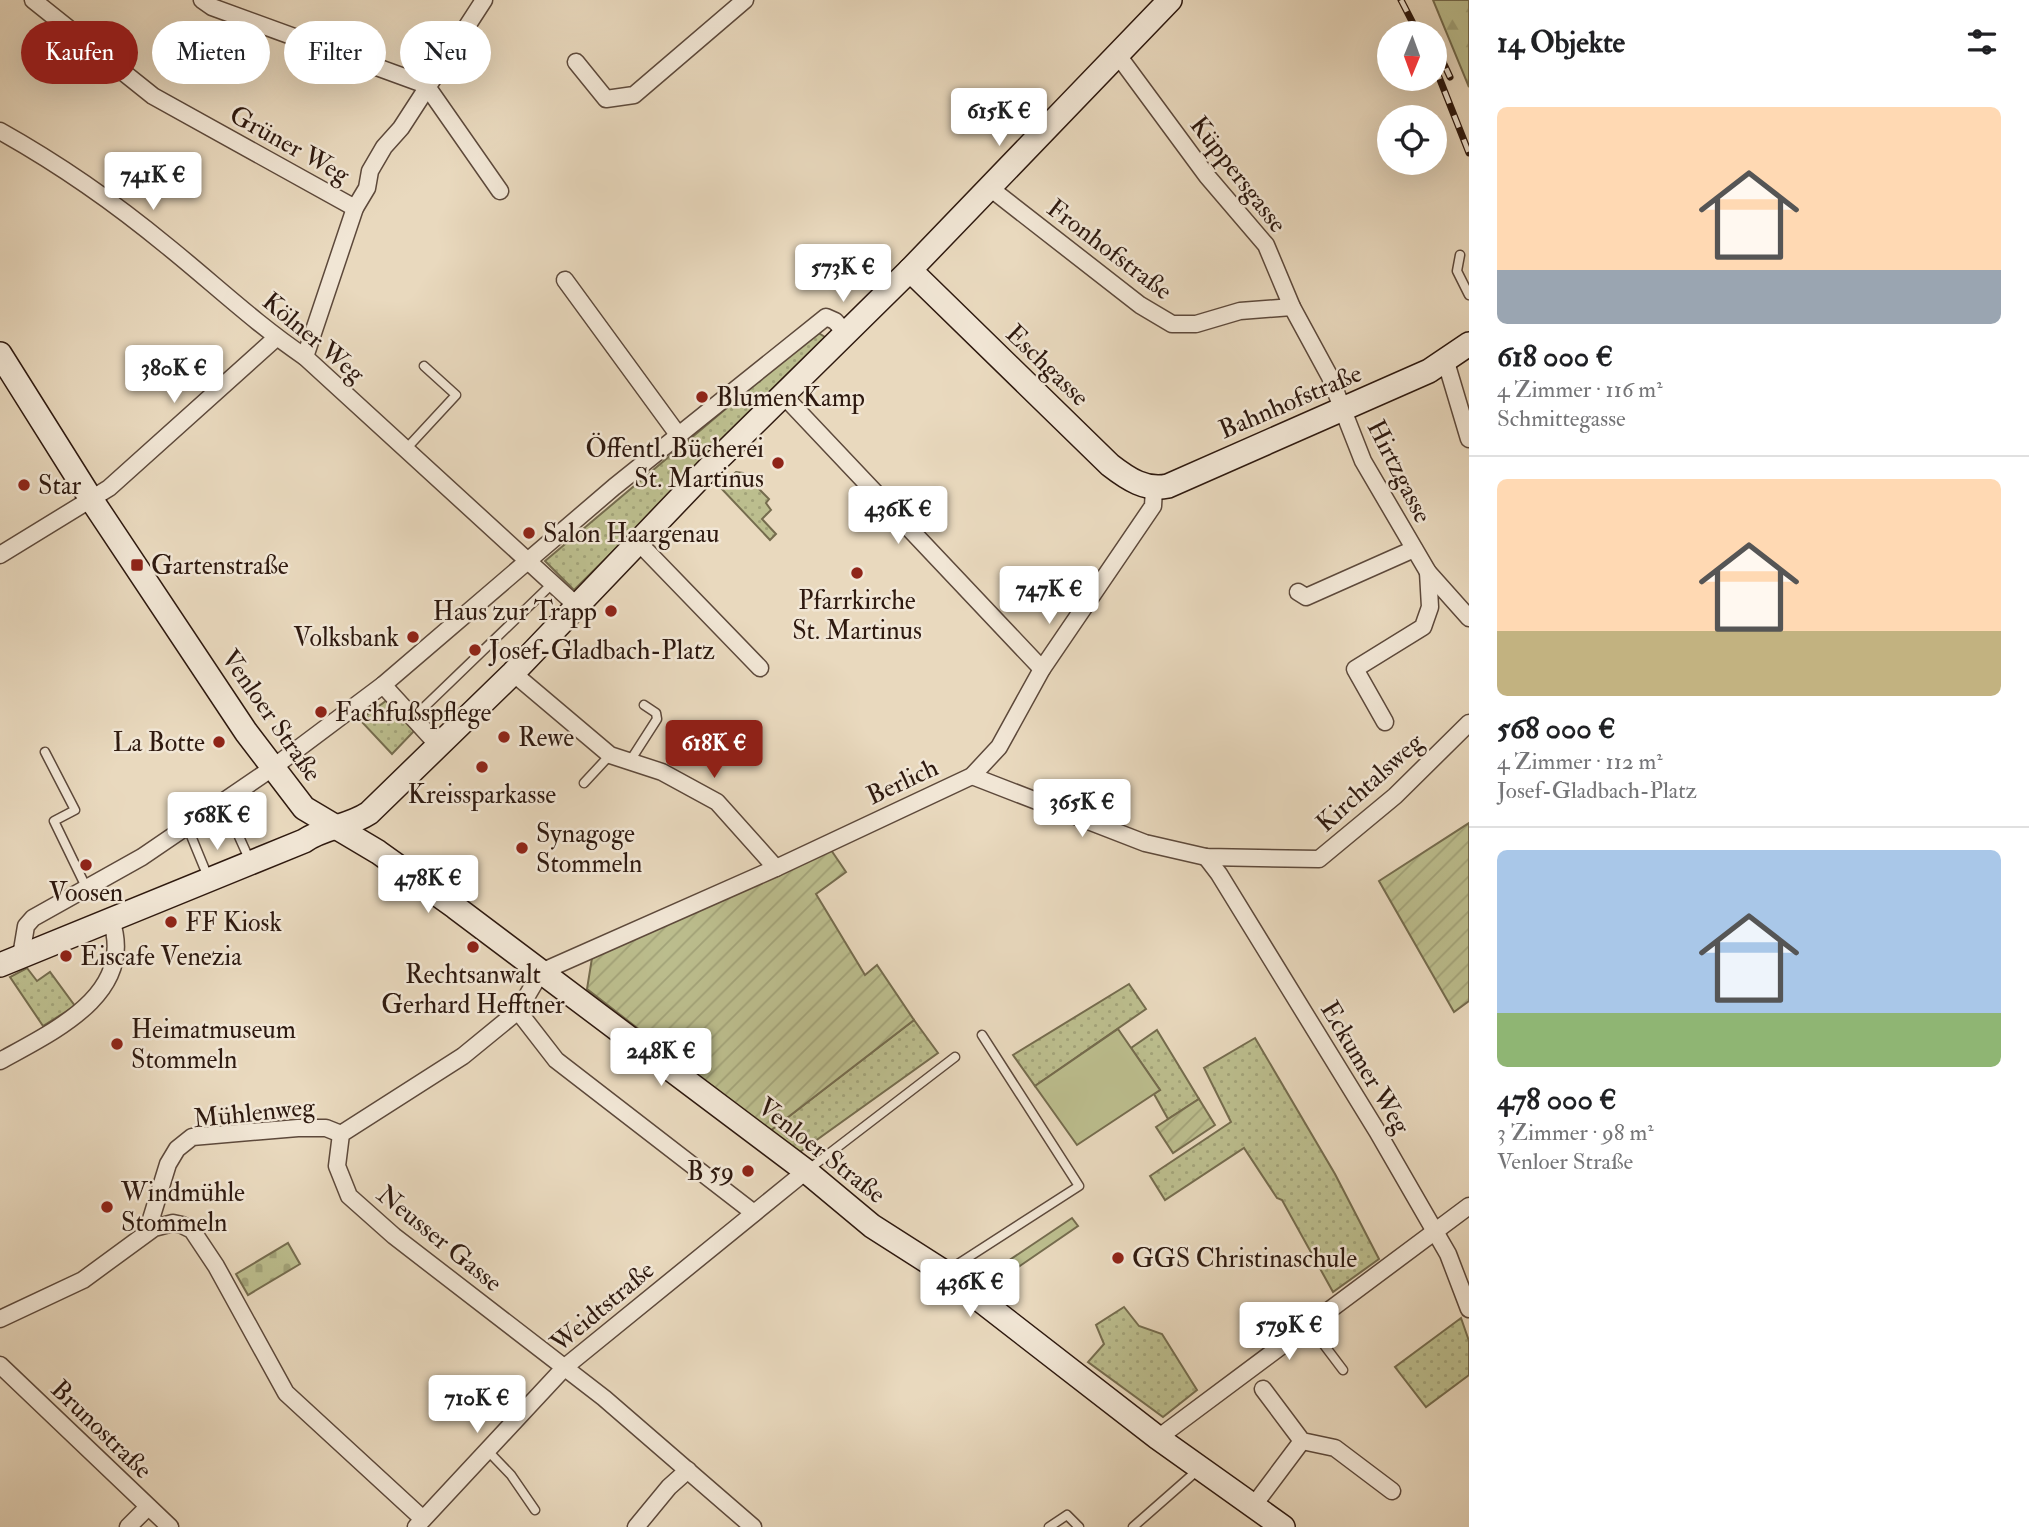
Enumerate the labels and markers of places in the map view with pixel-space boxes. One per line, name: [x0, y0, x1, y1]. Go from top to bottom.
pin: 615K €: [942, 88, 1056, 148]
pin: 741K €: [96, 152, 210, 212]
pin: 573K €: [786, 244, 900, 304]
pin: 380K €: [117, 346, 231, 405]
place label: Blumen Kamp: [716, 382, 865, 415]
marker: Blumen Kamp: [694, 389, 710, 405]
place label: Öffentl. Bücherei St. Martinus: [585, 432, 764, 495]
marker: Öffentl. Bücherei St. Martinus: [770, 455, 786, 471]
place label: Star: [38, 470, 82, 502]
marker: Star: [16, 477, 32, 493]
pin: 436K €: [841, 486, 955, 546]
place label: Salon Haargenau: [543, 518, 720, 550]
marker: Salon Haargenau: [521, 525, 537, 541]
place label: Gartenstraße: [151, 550, 289, 582]
marker: Gartenstraße: [129, 557, 145, 573]
marker: Pfarrkirche St. Martinus: [849, 565, 865, 581]
pin: 747K €: [992, 566, 1106, 626]
place label: Pfarrkirche St. Martinus: [792, 585, 922, 647]
place label: Haus zur Trapp: [433, 596, 597, 629]
marker: Haus zur Trapp: [603, 603, 619, 619]
place label: Volksbank: [293, 622, 400, 654]
marker: Volksbank: [405, 629, 421, 645]
place label: Josef-Gladbach-Platz: [488, 635, 715, 667]
marker: Josef-Gladbach-Platz: [467, 642, 483, 658]
place label: Fachfußspflege: [335, 697, 492, 730]
marker: Fachfußspflege: [313, 704, 329, 720]
pin: 618K €: [657, 720, 771, 780]
place label: Rewe: [518, 722, 574, 754]
place label: La Botte: [113, 727, 205, 759]
marker: Rewe: [496, 729, 512, 745]
marker: La Botte: [211, 734, 227, 750]
marker: Kreissparkasse: [474, 759, 490, 775]
place label: Kreissparkasse: [408, 779, 556, 812]
pin: 365K €: [1025, 780, 1139, 839]
pin: 568K €: [160, 792, 274, 852]
place label: Synagoge Stommeln: [536, 818, 643, 880]
marker: Synagoge Stommeln: [514, 840, 530, 856]
pin: 478K €: [371, 856, 485, 915]
marker: Voosen: [78, 857, 94, 873]
place label: Voosen: [49, 877, 123, 909]
place label: FF Kiosk: [185, 907, 282, 939]
marker: FF Kiosk: [163, 914, 179, 930]
marker: Rechtsanwalt Gerhard Hefftner: [465, 939, 481, 955]
place label: Eiscafe Venezia: [80, 941, 242, 973]
marker: Eiscafe Venezia: [58, 948, 74, 964]
place label: Rechtsanwalt Gerhard Hefftner: [381, 959, 565, 1021]
place label: Heimatmuseum Stommeln: [131, 1014, 296, 1076]
pin: 248K €: [604, 1028, 718, 1088]
marker: Heimatmuseum Stommeln: [109, 1036, 125, 1052]
place label: B 59: [687, 1156, 734, 1188]
marker: B 59: [740, 1163, 756, 1179]
place label: Windmühle Stommeln: [120, 1177, 245, 1239]
marker: Windmühle Stommeln: [99, 1199, 115, 1215]
place label: GGS Christinaschule: [1132, 1243, 1357, 1275]
marker: GGS Christinaschule: [1110, 1250, 1126, 1266]
pin: 436K €: [913, 1260, 1027, 1319]
pin: 579K €: [1232, 1302, 1346, 1362]
pin: 710K €: [420, 1376, 534, 1435]

